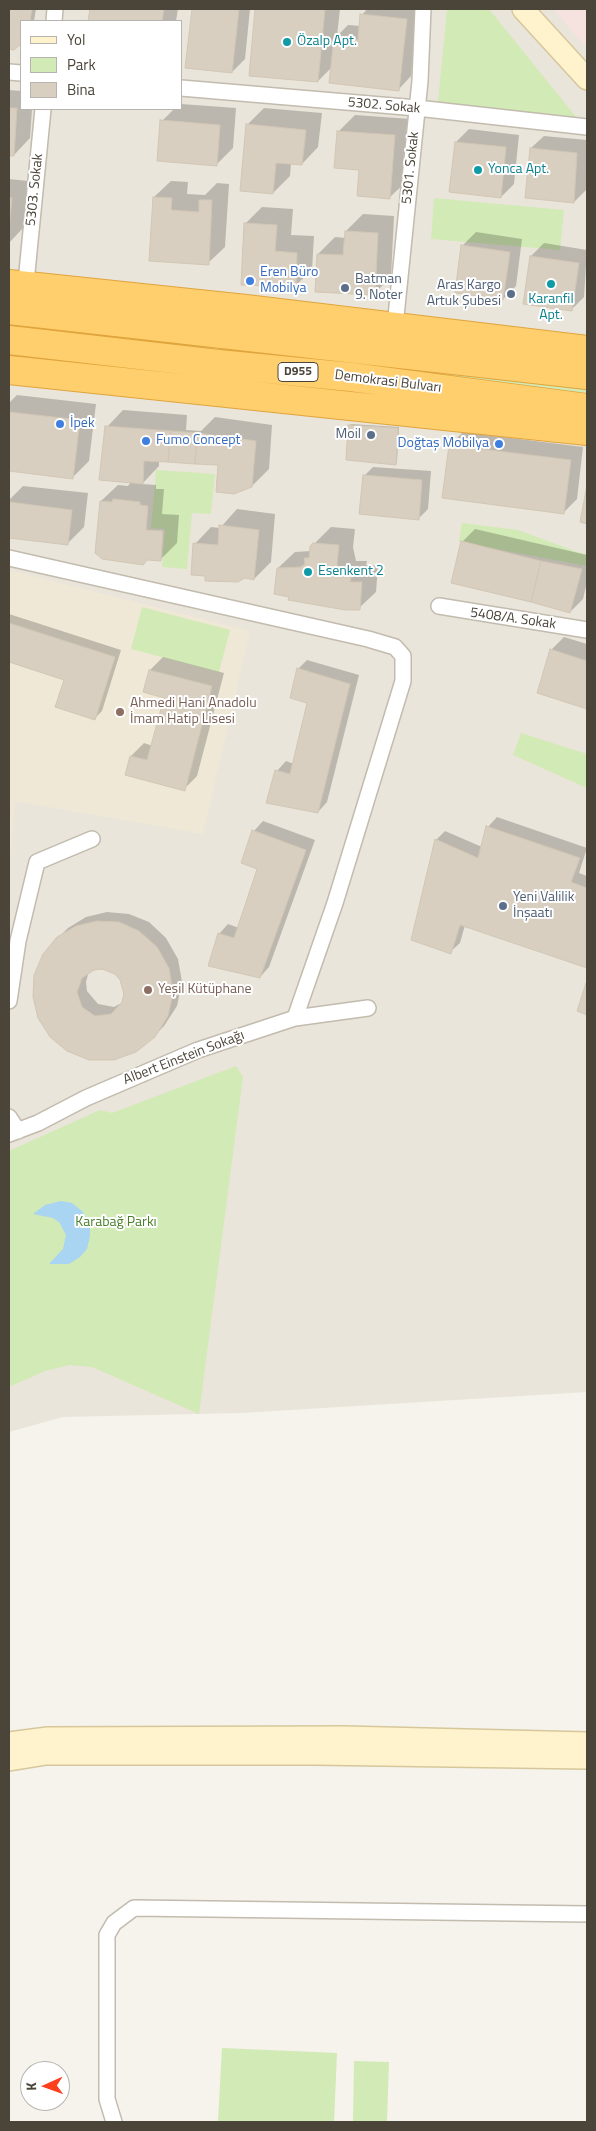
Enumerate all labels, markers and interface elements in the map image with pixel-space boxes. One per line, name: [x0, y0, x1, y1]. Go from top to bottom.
legend: [20, 20, 182, 110]
text: Yol: [67, 28, 85, 51]
place label: Özalp Apt.: [297, 34, 357, 50]
marker: Özalp Apt.: [281, 36, 293, 48]
text: Park: [67, 53, 96, 76]
text: Bina: [67, 78, 95, 101]
street label: 5302. Sokak: [347, 94, 421, 118]
street label: 5301. Sokak: [399, 131, 423, 205]
street label: 5303. Sokak: [23, 153, 47, 227]
place label: Yonca Apt.: [488, 162, 549, 178]
marker: Yonca Apt.: [472, 164, 484, 176]
place label: Eren Büro Mobilya: [260, 265, 318, 298]
place label: Batman 9. Noter: [355, 272, 403, 304]
marker: Eren Büro Mobilya: [244, 275, 256, 287]
place label: Aras Kargo Artuk Şubesi: [427, 278, 501, 310]
marker: Karanfil Apt.: [545, 278, 557, 290]
marker: Batman 9. Noter: [339, 282, 351, 294]
marker: Aras Kargo Artuk Şubesi: [505, 288, 517, 300]
place label: Karanfil Apt.: [528, 292, 574, 324]
road number: D955: [278, 362, 318, 382]
street label: Demokrasi Bulvarı: [334, 367, 442, 397]
place label: İpek: [70, 416, 95, 432]
marker: İpek: [54, 418, 66, 430]
place label: Moil: [336, 427, 361, 443]
marker: Moil: [365, 429, 377, 441]
place label: Fumo Concept: [156, 433, 240, 449]
marker: Fumo Concept: [140, 435, 152, 447]
place label: Doğtaş Mobilya: [397, 436, 489, 452]
marker: Doğtaş Mobilya: [493, 438, 505, 450]
place label: Esenkent 2: [318, 564, 384, 580]
marker: Esenkent 2: [302, 566, 314, 578]
street label: 5408/A. Sokak: [469, 605, 557, 633]
place label: Ahmedi Hani Anadolu İmam Hatip Lisesi: [130, 696, 257, 729]
marker: Ahmedi Hani Anadolu İmam Hatip Lisesi: [114, 706, 126, 718]
place label: Yeni Valilik İnşaatı: [513, 890, 574, 922]
marker: Yeni Valilik İnşaatı: [497, 900, 509, 912]
place label: Yeşil Kütüphane: [158, 982, 252, 998]
marker: Yeşil Kütüphane: [142, 984, 154, 996]
street label: Albert Einstein Sokağı: [121, 1027, 247, 1089]
park label: Karabağ Parkı: [75, 1215, 157, 1231]
north arrow: [20, 2061, 70, 2111]
text: K: [20, 2082, 41, 2091]

